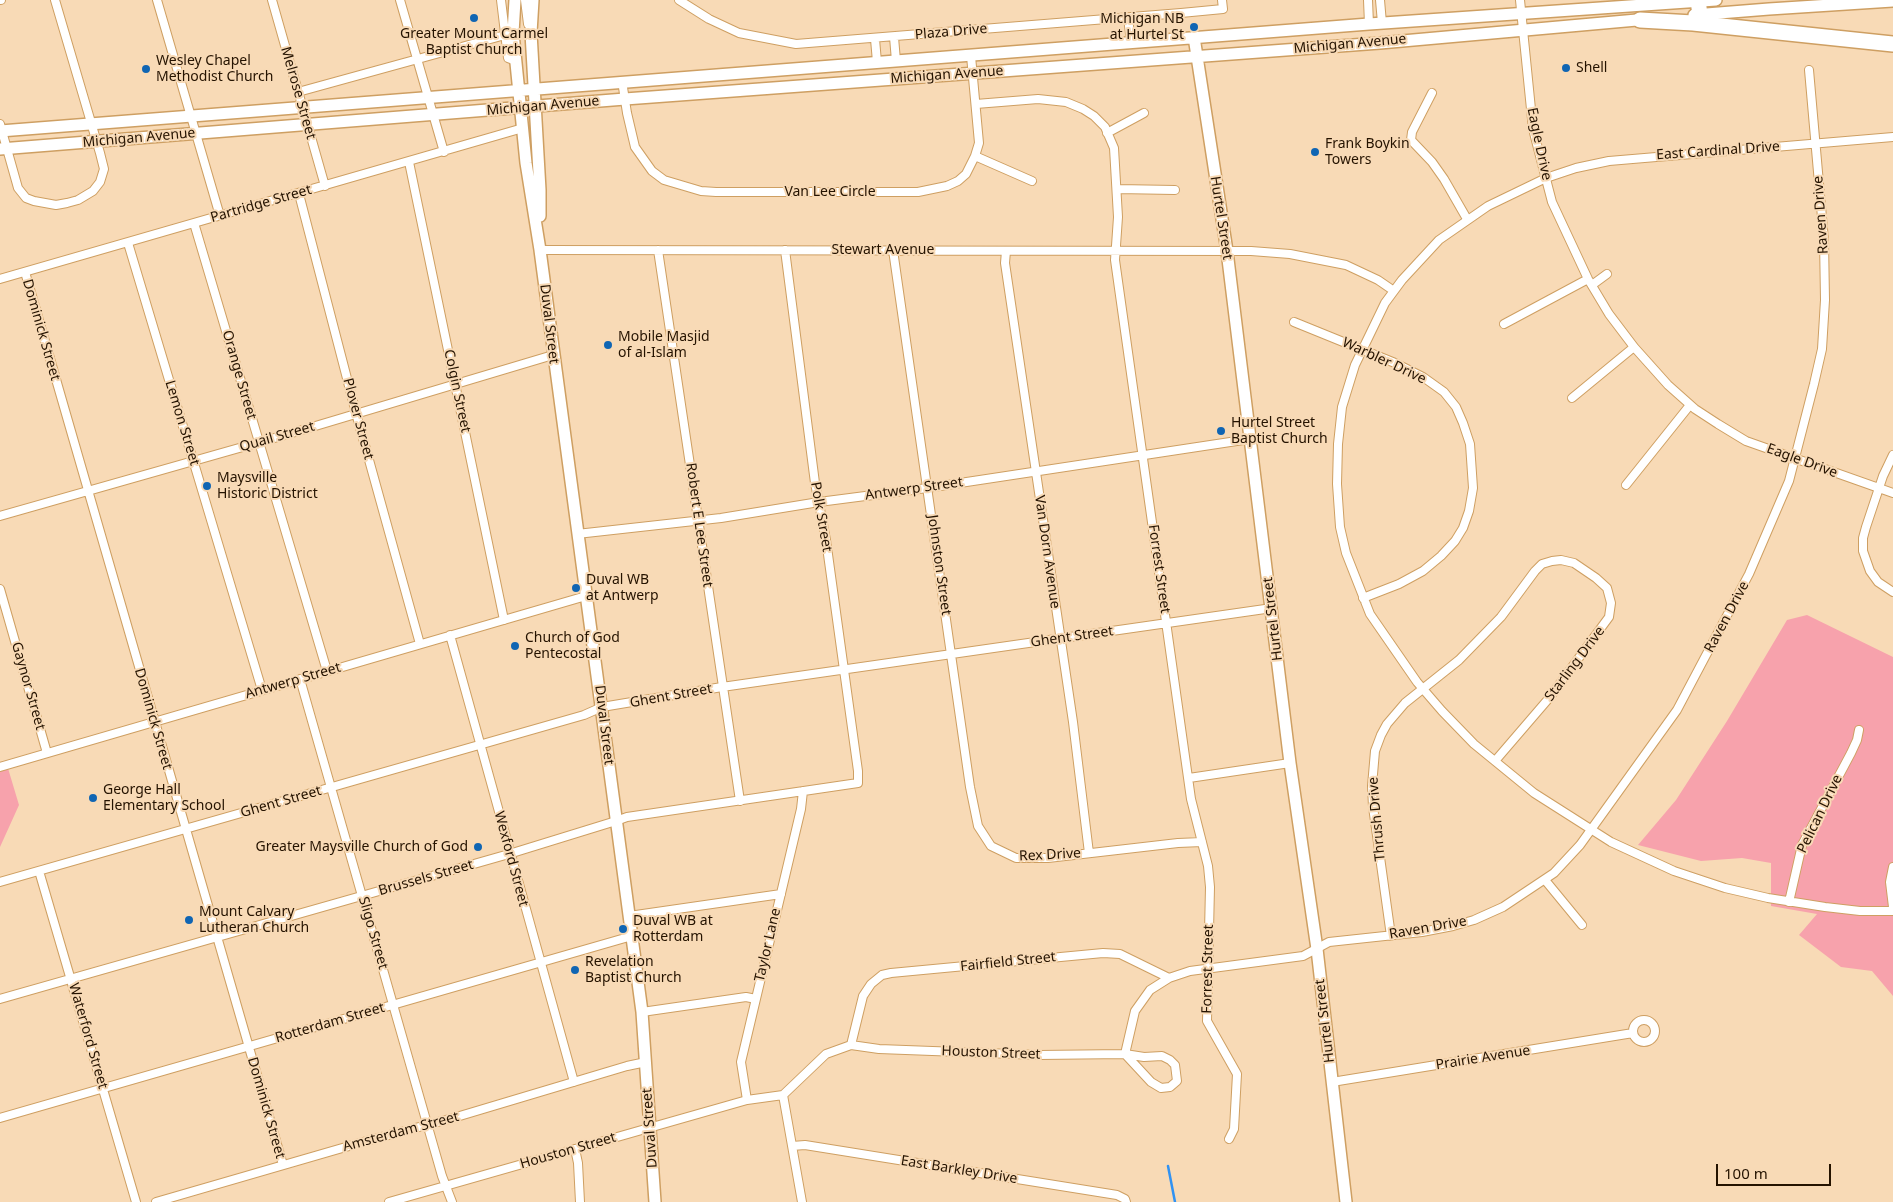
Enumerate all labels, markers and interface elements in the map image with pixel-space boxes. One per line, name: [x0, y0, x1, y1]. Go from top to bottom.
place label: Michigan NB at Hurtel St: [1100, 11, 1184, 44]
marker: Greater Mount Carmel Baptist Church: [468, 12, 480, 24]
street label: Plaza Drive: [914, 20, 988, 44]
marker: Michigan NB at Hurtel St: [1188, 21, 1200, 33]
place label: Greater Mount Carmel Baptist Church: [400, 26, 548, 58]
street label: Michigan Avenue: [1293, 31, 1407, 57]
street label: Melrose Street: [277, 45, 319, 141]
place label: Wesley Chapel Methodist Church: [156, 53, 273, 85]
place label: Shell: [1576, 60, 1607, 76]
marker: Shell: [1560, 62, 1572, 74]
marker: Wesley Chapel Methodist Church: [140, 63, 152, 75]
street label: Michigan Avenue: [890, 63, 1004, 87]
street label: Michigan Avenue: [486, 93, 600, 119]
street label: Eagle Drive: [1523, 106, 1555, 182]
street label: Michigan Avenue: [82, 125, 196, 151]
place label: Frank Boykin Towers: [1325, 136, 1410, 168]
street label: East Cardinal Drive: [1656, 138, 1780, 164]
marker: Frank Boykin Towers: [1309, 146, 1321, 158]
street label: Hurtel Street: [1206, 175, 1236, 261]
street label: Raven Drive: [1810, 175, 1832, 255]
street label: Partridge Street: [209, 182, 313, 226]
street label: Van Lee Circle: [784, 184, 876, 200]
street label: Stewart Avenue: [832, 242, 934, 258]
street label: Dominick Street: [19, 277, 63, 383]
street label: Duval Street: [536, 283, 562, 365]
street label: Orange Street: [218, 328, 260, 422]
place label: Mobile Masjid of al-Islam: [618, 329, 710, 362]
street label: Warbler Drive: [1339, 334, 1429, 388]
marker: Mobile Masjid of al-Islam: [602, 339, 614, 351]
street label: Colgin Street: [440, 348, 474, 434]
street label: Plover Street: [339, 376, 377, 462]
street label: Lemon Street: [161, 378, 203, 468]
place label: Hurtel Street Baptist Church: [1231, 415, 1328, 448]
street label: Quail Street: [237, 418, 317, 456]
marker: Hurtel Street Baptist Church: [1215, 425, 1227, 437]
street label: Eagle Drive: [1764, 440, 1840, 482]
street label: Robert E Lee Street: [682, 462, 716, 588]
place label: Maysville Historic District: [217, 470, 318, 502]
street label: Antwerp Street: [864, 474, 964, 504]
marker: Maysville Historic District: [201, 480, 213, 492]
street label: Polk Street: [807, 481, 835, 553]
street label: Van Dorn Avenue: [1031, 494, 1063, 610]
street label: Johnston Street: [924, 514, 954, 616]
street label: Forrest Street: [1144, 524, 1174, 614]
place label: Duval WB at Antwerp: [586, 572, 658, 604]
street label: Hurtel Street: [1260, 576, 1286, 662]
street label: Raven Drive: [1701, 578, 1753, 656]
marker: Duval WB at Antwerp: [570, 582, 582, 594]
street label: Ghent Street: [1030, 623, 1114, 651]
street label: Starling Drive: [1541, 623, 1609, 705]
place label: Church of God Pentecostal: [525, 630, 620, 662]
street label: Gaynor Street: [7, 640, 49, 732]
marker: Church of God Pentecostal: [509, 640, 521, 652]
street label: Antwerp Street: [243, 659, 343, 703]
street label: Dominick Street: [131, 666, 175, 772]
street label: Ghent Street: [629, 681, 713, 711]
street label: Duval Street: [591, 684, 617, 766]
street label: Pelican Drive: [1794, 772, 1846, 856]
street label: Thrush Drive: [1365, 776, 1389, 862]
place label: George Hall Elementary School: [103, 782, 225, 814]
street label: Ghent Street: [239, 782, 323, 822]
marker: George Hall Elementary School: [87, 792, 99, 804]
street label: Wexford Street: [490, 810, 532, 908]
place label: Greater Maysville Church of God: [255, 839, 468, 855]
marker: Greater Maysville Church of God: [472, 841, 484, 853]
street label: Rex Drive: [1019, 845, 1081, 865]
street label: Brussels Street: [377, 856, 475, 900]
street label: Sligo Street: [355, 895, 391, 971]
place label: Mount Calvary Lutheran Church: [199, 904, 309, 936]
street label: Taylor Lane: [751, 907, 785, 983]
place label: Duval WB at Rotterdam: [633, 913, 713, 946]
street label: Raven Drive: [1388, 913, 1468, 943]
marker: Mount Calvary Lutheran Church: [183, 914, 195, 926]
marker: Duval WB at Rotterdam: [617, 923, 629, 935]
street label: Forrest Street: [1199, 924, 1217, 1014]
street label: Fairfield Street: [959, 949, 1057, 975]
place label: Revelation Baptist Church: [585, 954, 682, 986]
marker: Revelation Baptist Church: [569, 964, 581, 976]
street label: Hurtel Street: [1312, 978, 1338, 1064]
street label: Waterford Street: [65, 981, 111, 1091]
street label: Rotterdam Street: [273, 999, 387, 1047]
street label: Prairie Avenue: [1435, 1042, 1531, 1074]
street label: Houston Street: [941, 1043, 1041, 1063]
street label: Dominick Street: [244, 1055, 288, 1161]
street label: Duval Street: [639, 1087, 661, 1169]
street label: Amsterdam Street: [341, 1108, 461, 1156]
street label: Houston Street: [518, 1129, 618, 1173]
street label: East Barkley Drive: [899, 1152, 1019, 1188]
scale bar: [1718, 1154, 1833, 1186]
text: 100 m: [1724, 1163, 1768, 1183]

